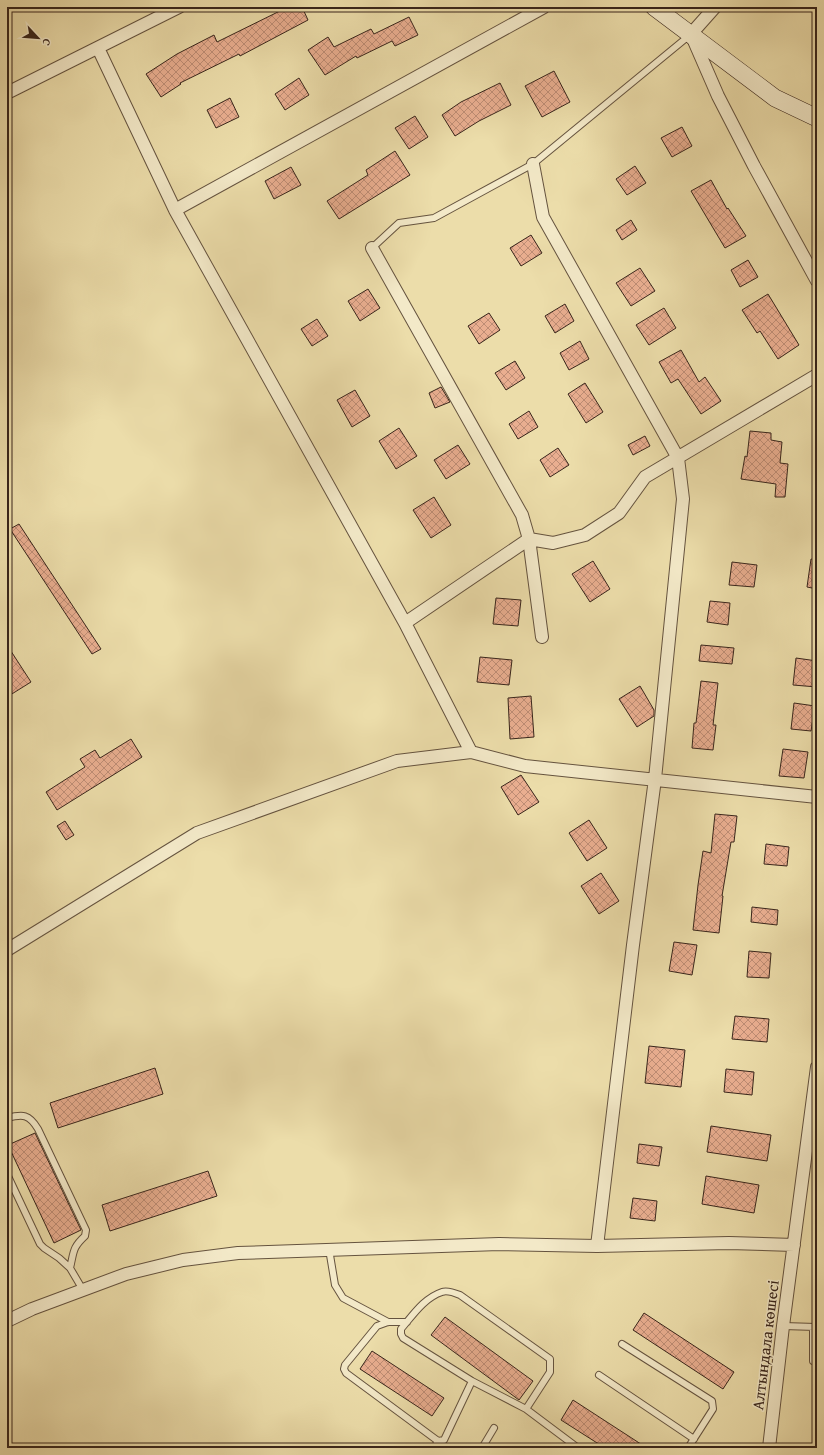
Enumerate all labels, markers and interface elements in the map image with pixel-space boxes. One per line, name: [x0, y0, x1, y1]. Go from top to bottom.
north arrow: [18, 18, 58, 58]
text: С: [38, 36, 56, 49]
street label: Алтындала көшесі: [745, 1278, 785, 1411]

